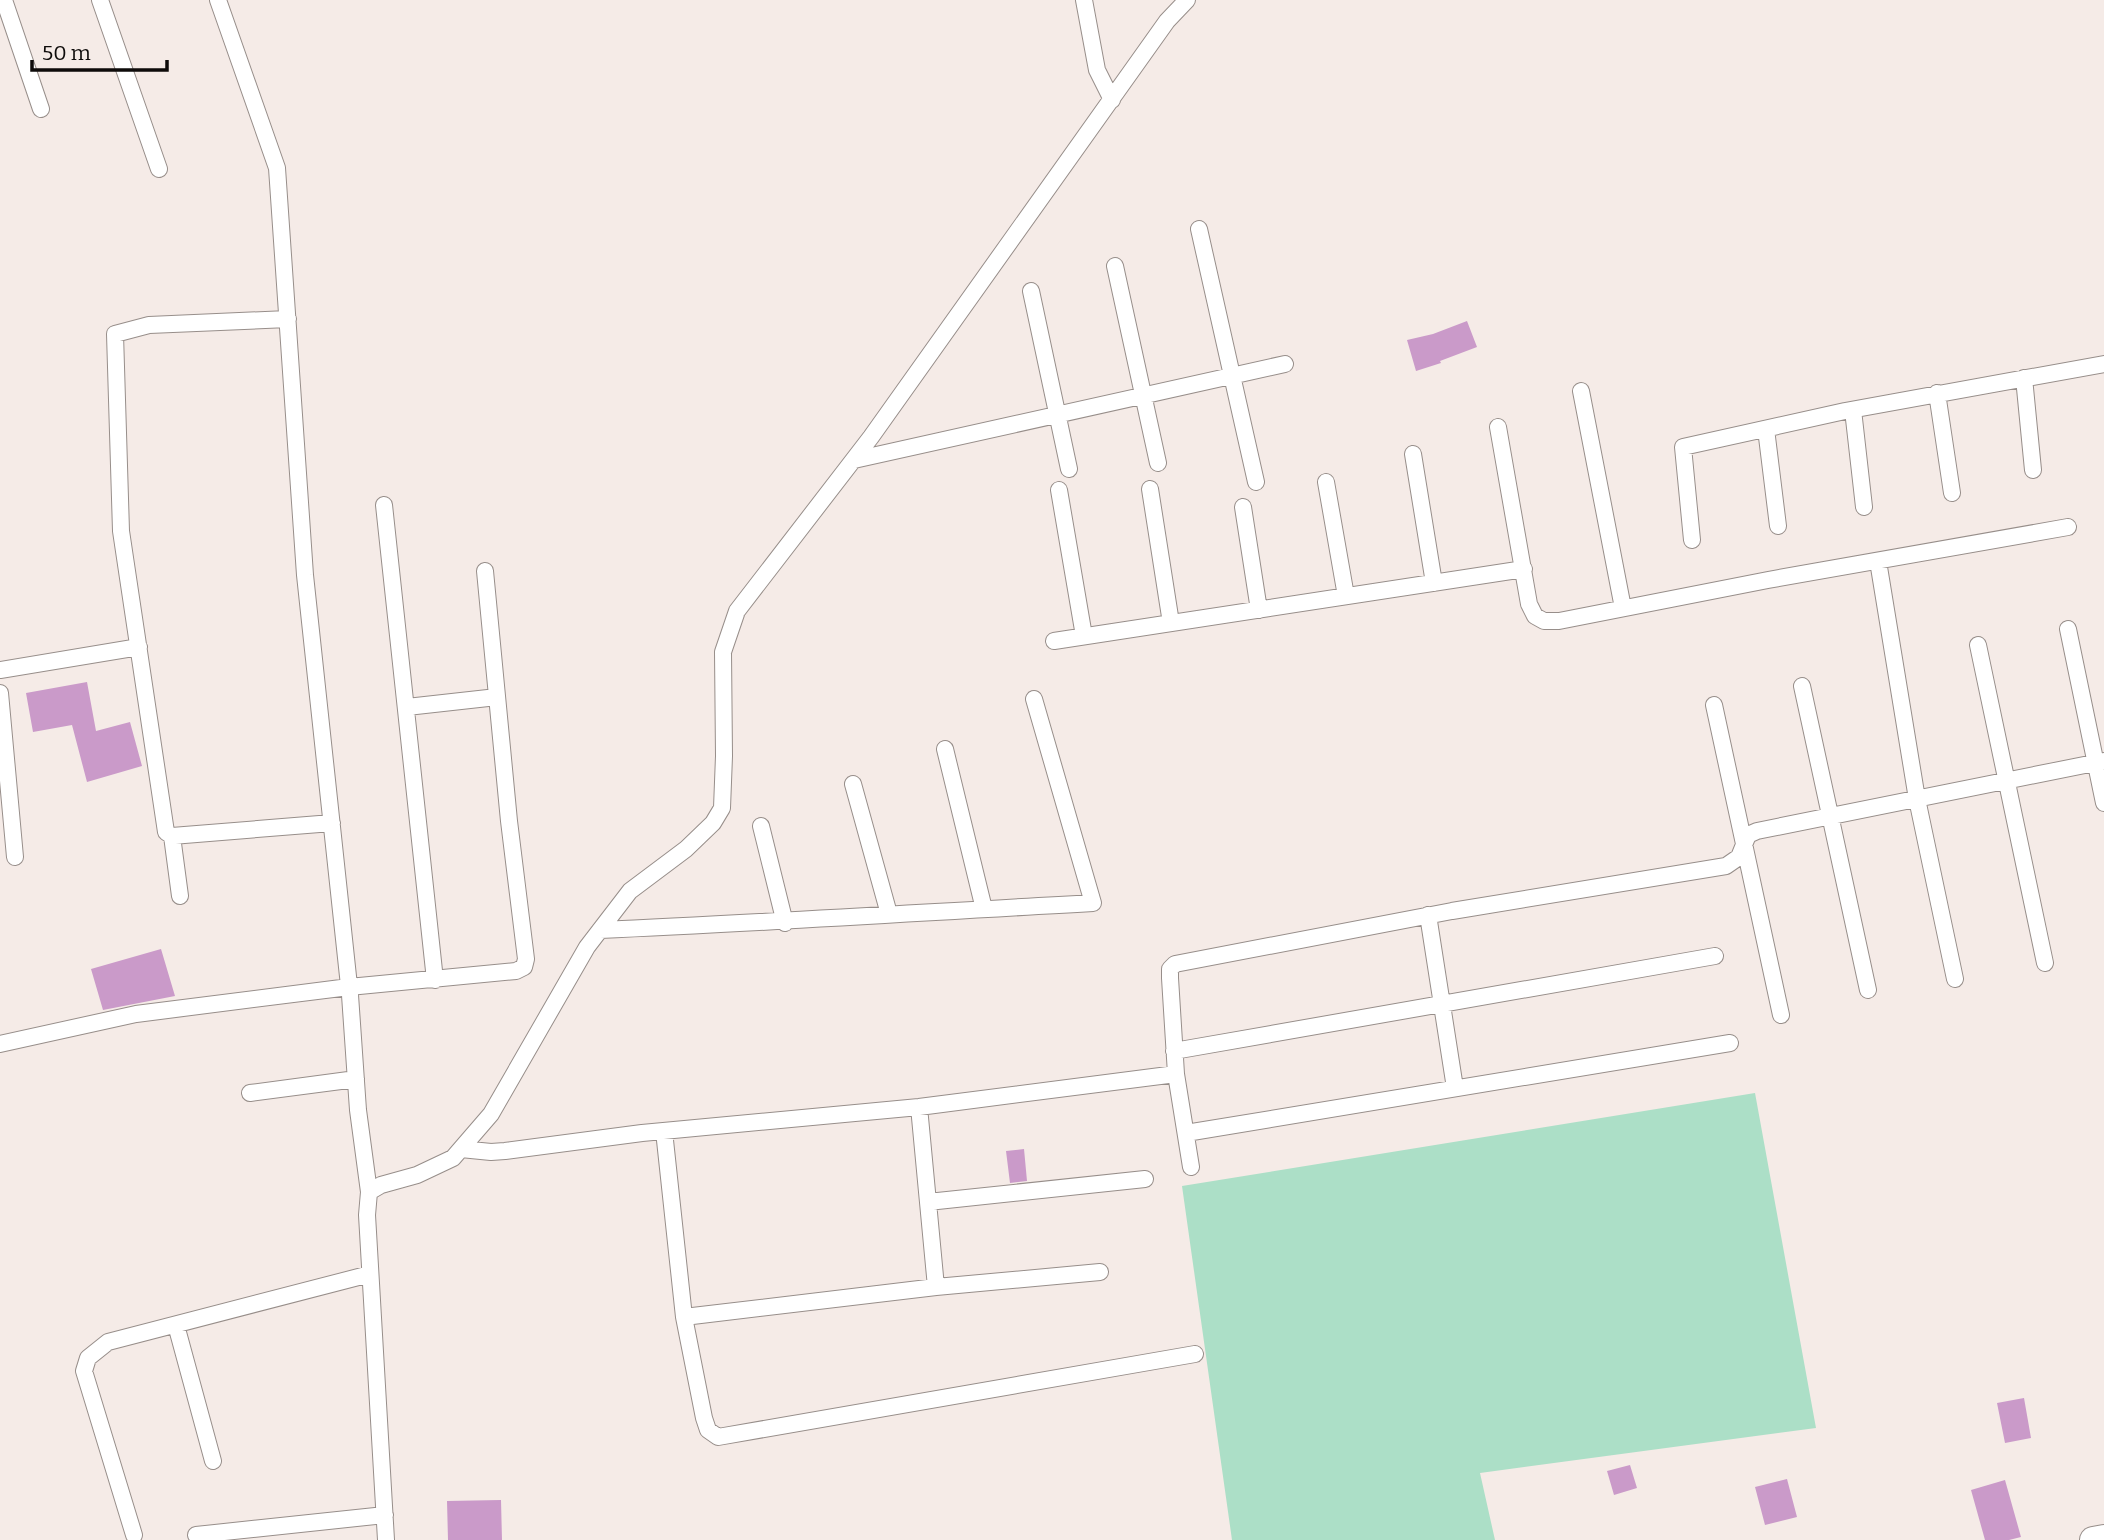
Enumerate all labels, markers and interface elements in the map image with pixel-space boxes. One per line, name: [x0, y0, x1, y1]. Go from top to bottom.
scale bar: [32, 28, 166, 72]
text: 50 m: [42, 40, 91, 66]

